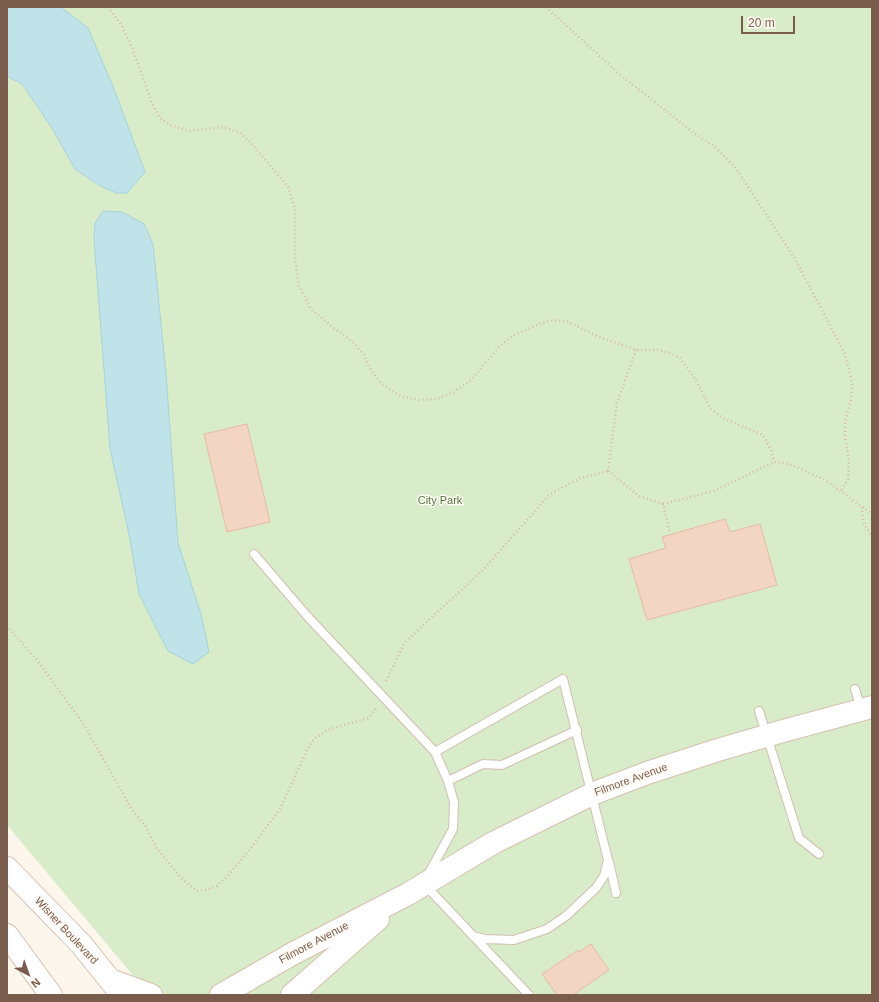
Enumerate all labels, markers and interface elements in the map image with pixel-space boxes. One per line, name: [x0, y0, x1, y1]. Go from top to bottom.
scale bar: [743, 8, 797, 34]
text: 20 m: [748, 16, 775, 30]
park label: City Park: [418, 494, 462, 508]
street label: Filmore Avenue: [593, 761, 669, 799]
street label: Wisner Boulevard: [32, 895, 100, 967]
street label: Filmore Avenue: [277, 919, 351, 967]
north arrow: [8, 954, 48, 994]
text: N: [29, 976, 43, 990]

